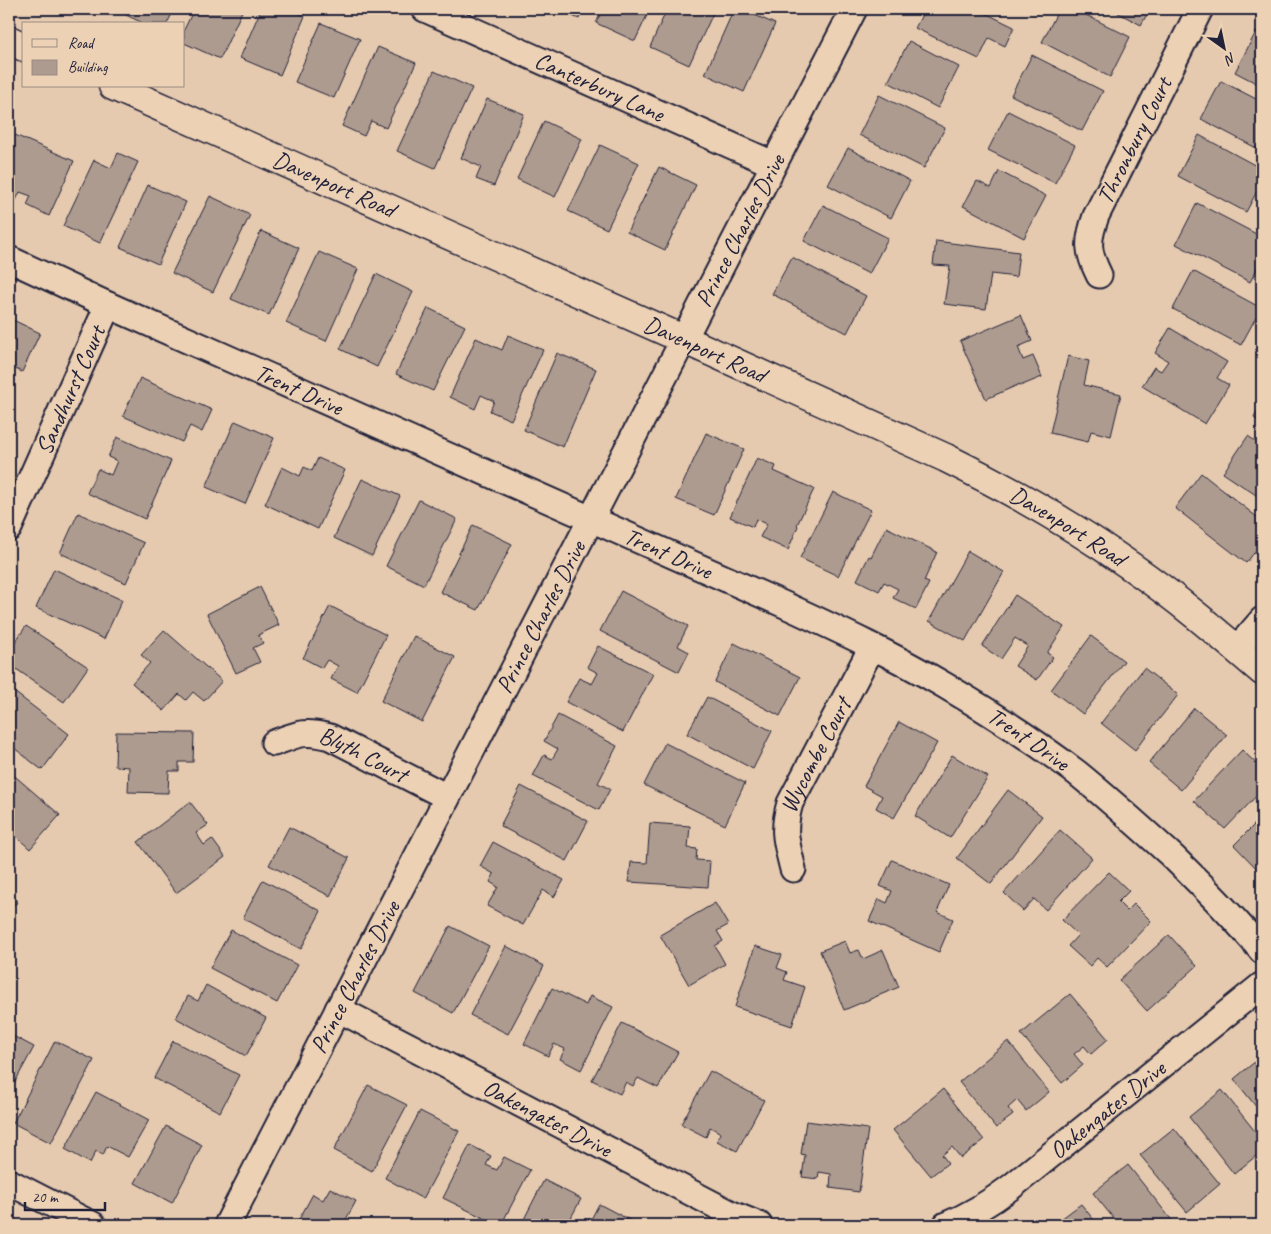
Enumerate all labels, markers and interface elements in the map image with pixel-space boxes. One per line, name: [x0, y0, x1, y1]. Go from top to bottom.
legend: [22, 22, 185, 88]
north arrow: [1198, 22, 1248, 72]
text: Road: [68, 34, 95, 53]
street label: Canterbury Lane: [530, 45, 671, 129]
text: N: [1221, 49, 1239, 69]
text: Building: [68, 58, 108, 77]
street label: Thronbury Court: [1090, 70, 1179, 209]
street label: Davenport Road: [268, 144, 403, 226]
street label: Prince Charles Drive: [688, 147, 793, 312]
street label: Davenport Road: [639, 309, 774, 391]
street label: Sandhurst Court: [29, 319, 113, 459]
street label: Trent Drive: [250, 357, 349, 423]
street label: Davenport Road: [1005, 479, 1135, 575]
street label: Trent Drive: [620, 521, 719, 587]
street label: Prince Charles Drive: [489, 534, 593, 698]
street label: Wycombe Court: [773, 690, 859, 816]
street label: Trent Drive: [982, 700, 1077, 779]
street label: Blyth Court: [316, 720, 415, 790]
street label: Prince Charles Drive: [303, 894, 408, 1058]
street label: Oakengates Drive: [1043, 1052, 1173, 1165]
street label: Oakengates Drive: [478, 1072, 619, 1165]
scale bar: [25, 1179, 105, 1211]
text: 20 m: [32, 1188, 59, 1207]

